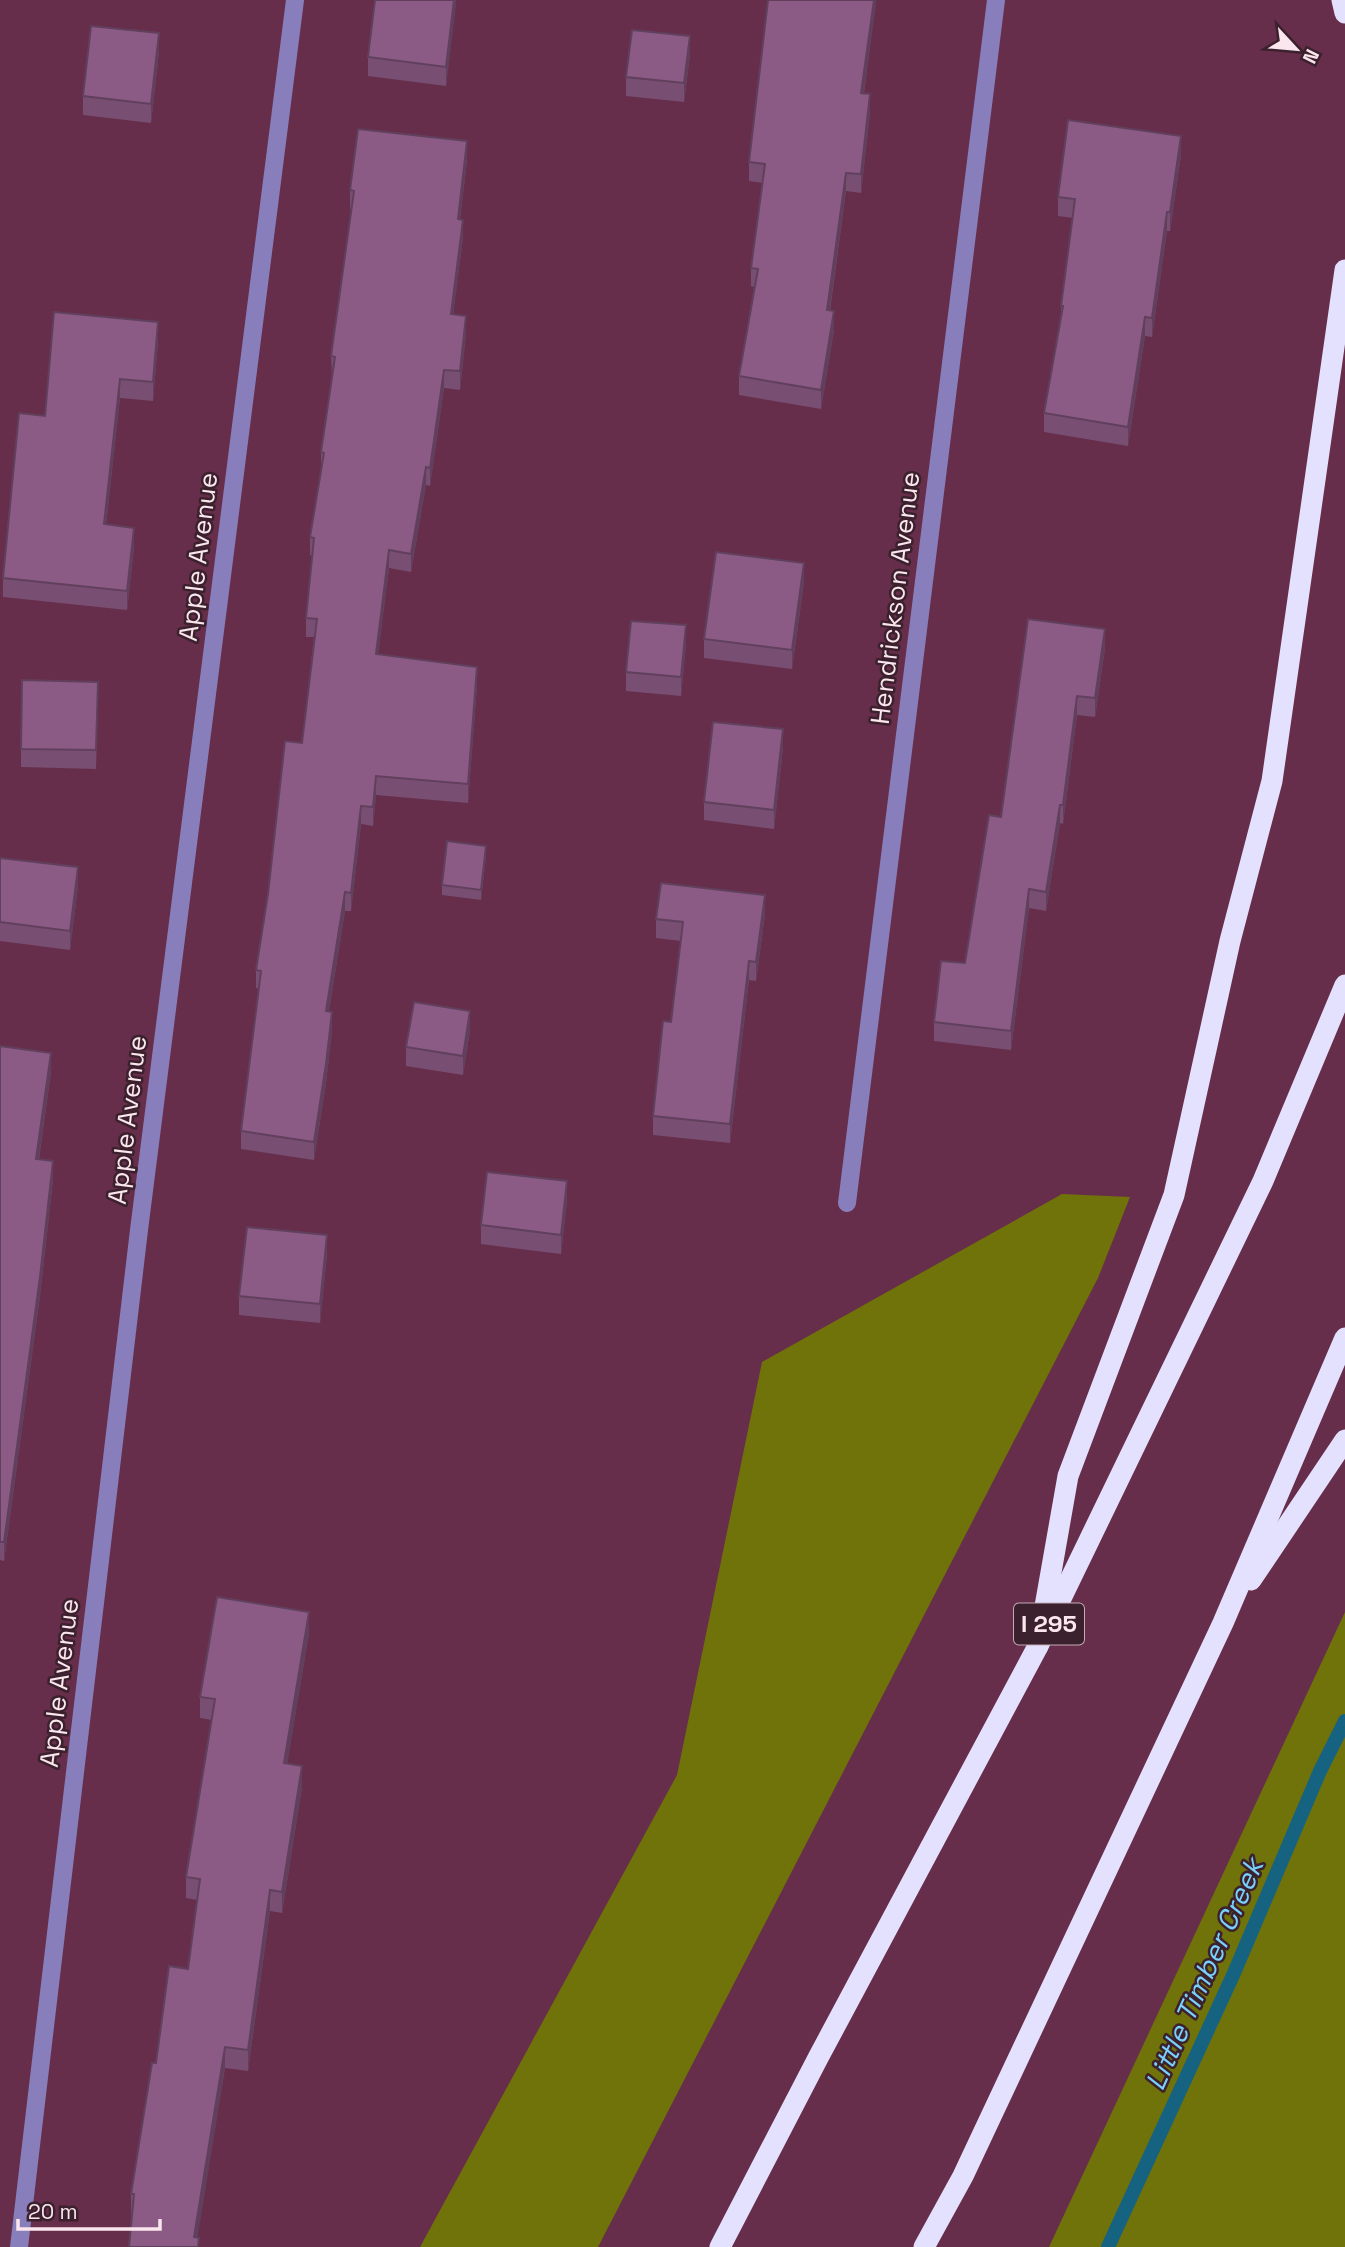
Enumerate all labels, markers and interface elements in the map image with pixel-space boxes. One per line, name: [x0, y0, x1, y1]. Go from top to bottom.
north arrow: [1261, 14, 1331, 84]
text: N: [1297, 45, 1325, 67]
street label: Hendrickson Avenue: [863, 470, 927, 726]
street label: Apple Avenue: [171, 471, 225, 643]
street label: Apple Avenue: [100, 1034, 154, 1206]
street label: Apple Avenue: [32, 1597, 86, 1769]
road number: I 295: [1014, 1604, 1084, 1644]
water label: Little Timber Creek: [1137, 1850, 1272, 2095]
scale bar: [18, 2188, 159, 2232]
text: 20 m: [28, 2198, 78, 2225]

